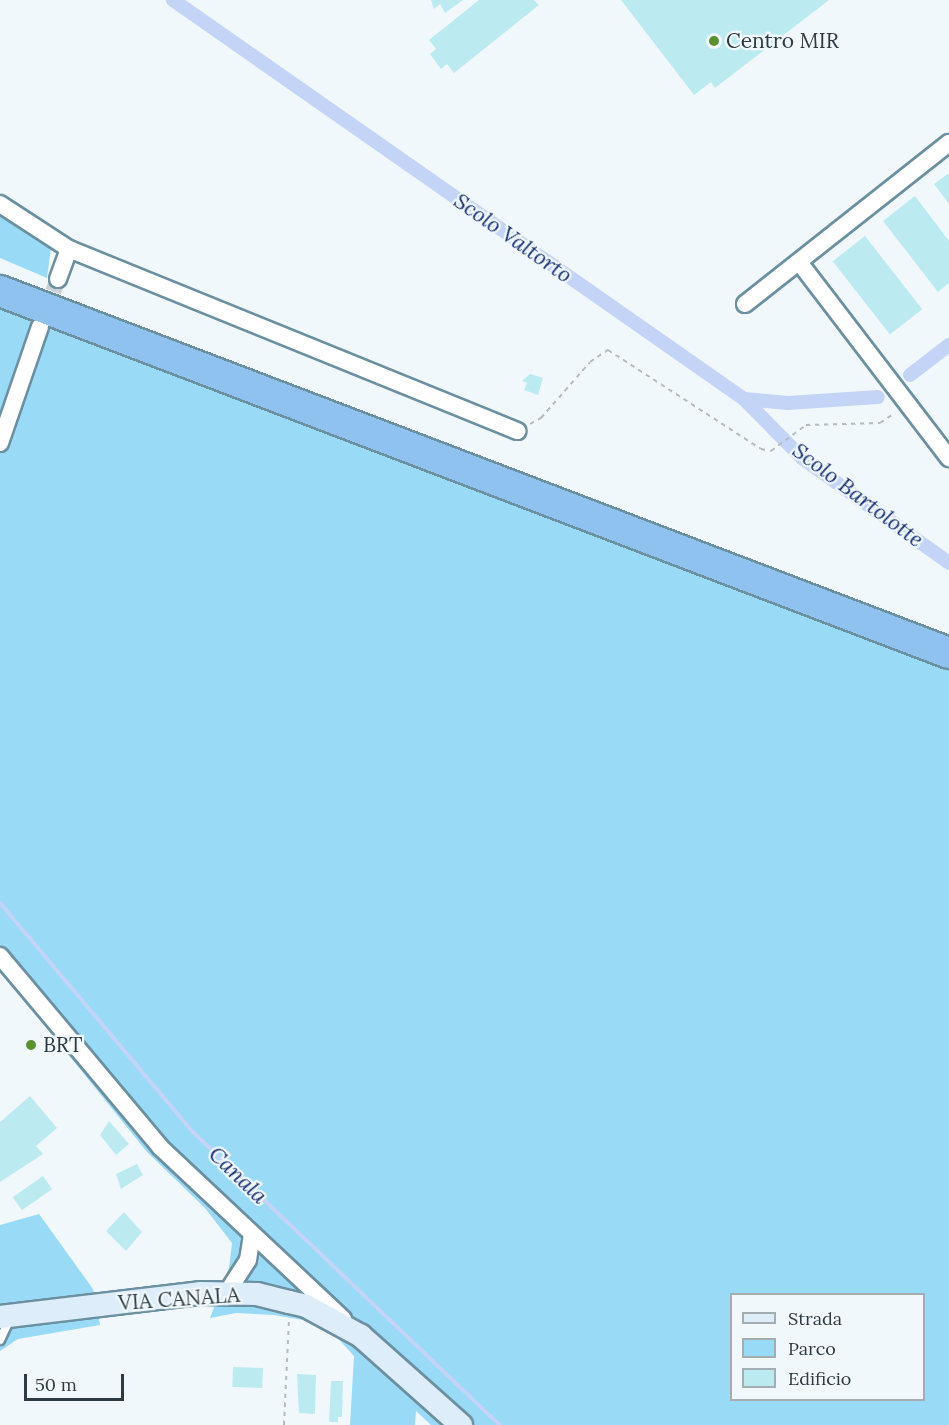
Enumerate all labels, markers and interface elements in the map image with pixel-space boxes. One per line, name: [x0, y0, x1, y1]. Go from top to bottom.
place label: Centro MIR: [726, 28, 839, 54]
marker: Centro MIR: [707, 34, 721, 48]
water label: Scolo Valtorto: [449, 188, 577, 288]
water label: Scolo Bartolotte: [787, 437, 929, 553]
place label: BRT: [43, 1032, 83, 1058]
marker: BRT: [24, 1038, 38, 1052]
water label: Canala: [203, 1141, 273, 1209]
street label: VIA CANALA: [117, 1282, 241, 1316]
legend: [730, 1293, 925, 1401]
text: Strada: [788, 1307, 842, 1330]
text: Parco: [788, 1337, 836, 1360]
scale bar: [27, 1362, 128, 1400]
text: Edificio: [788, 1367, 851, 1390]
text: 50 m: [35, 1373, 77, 1396]

